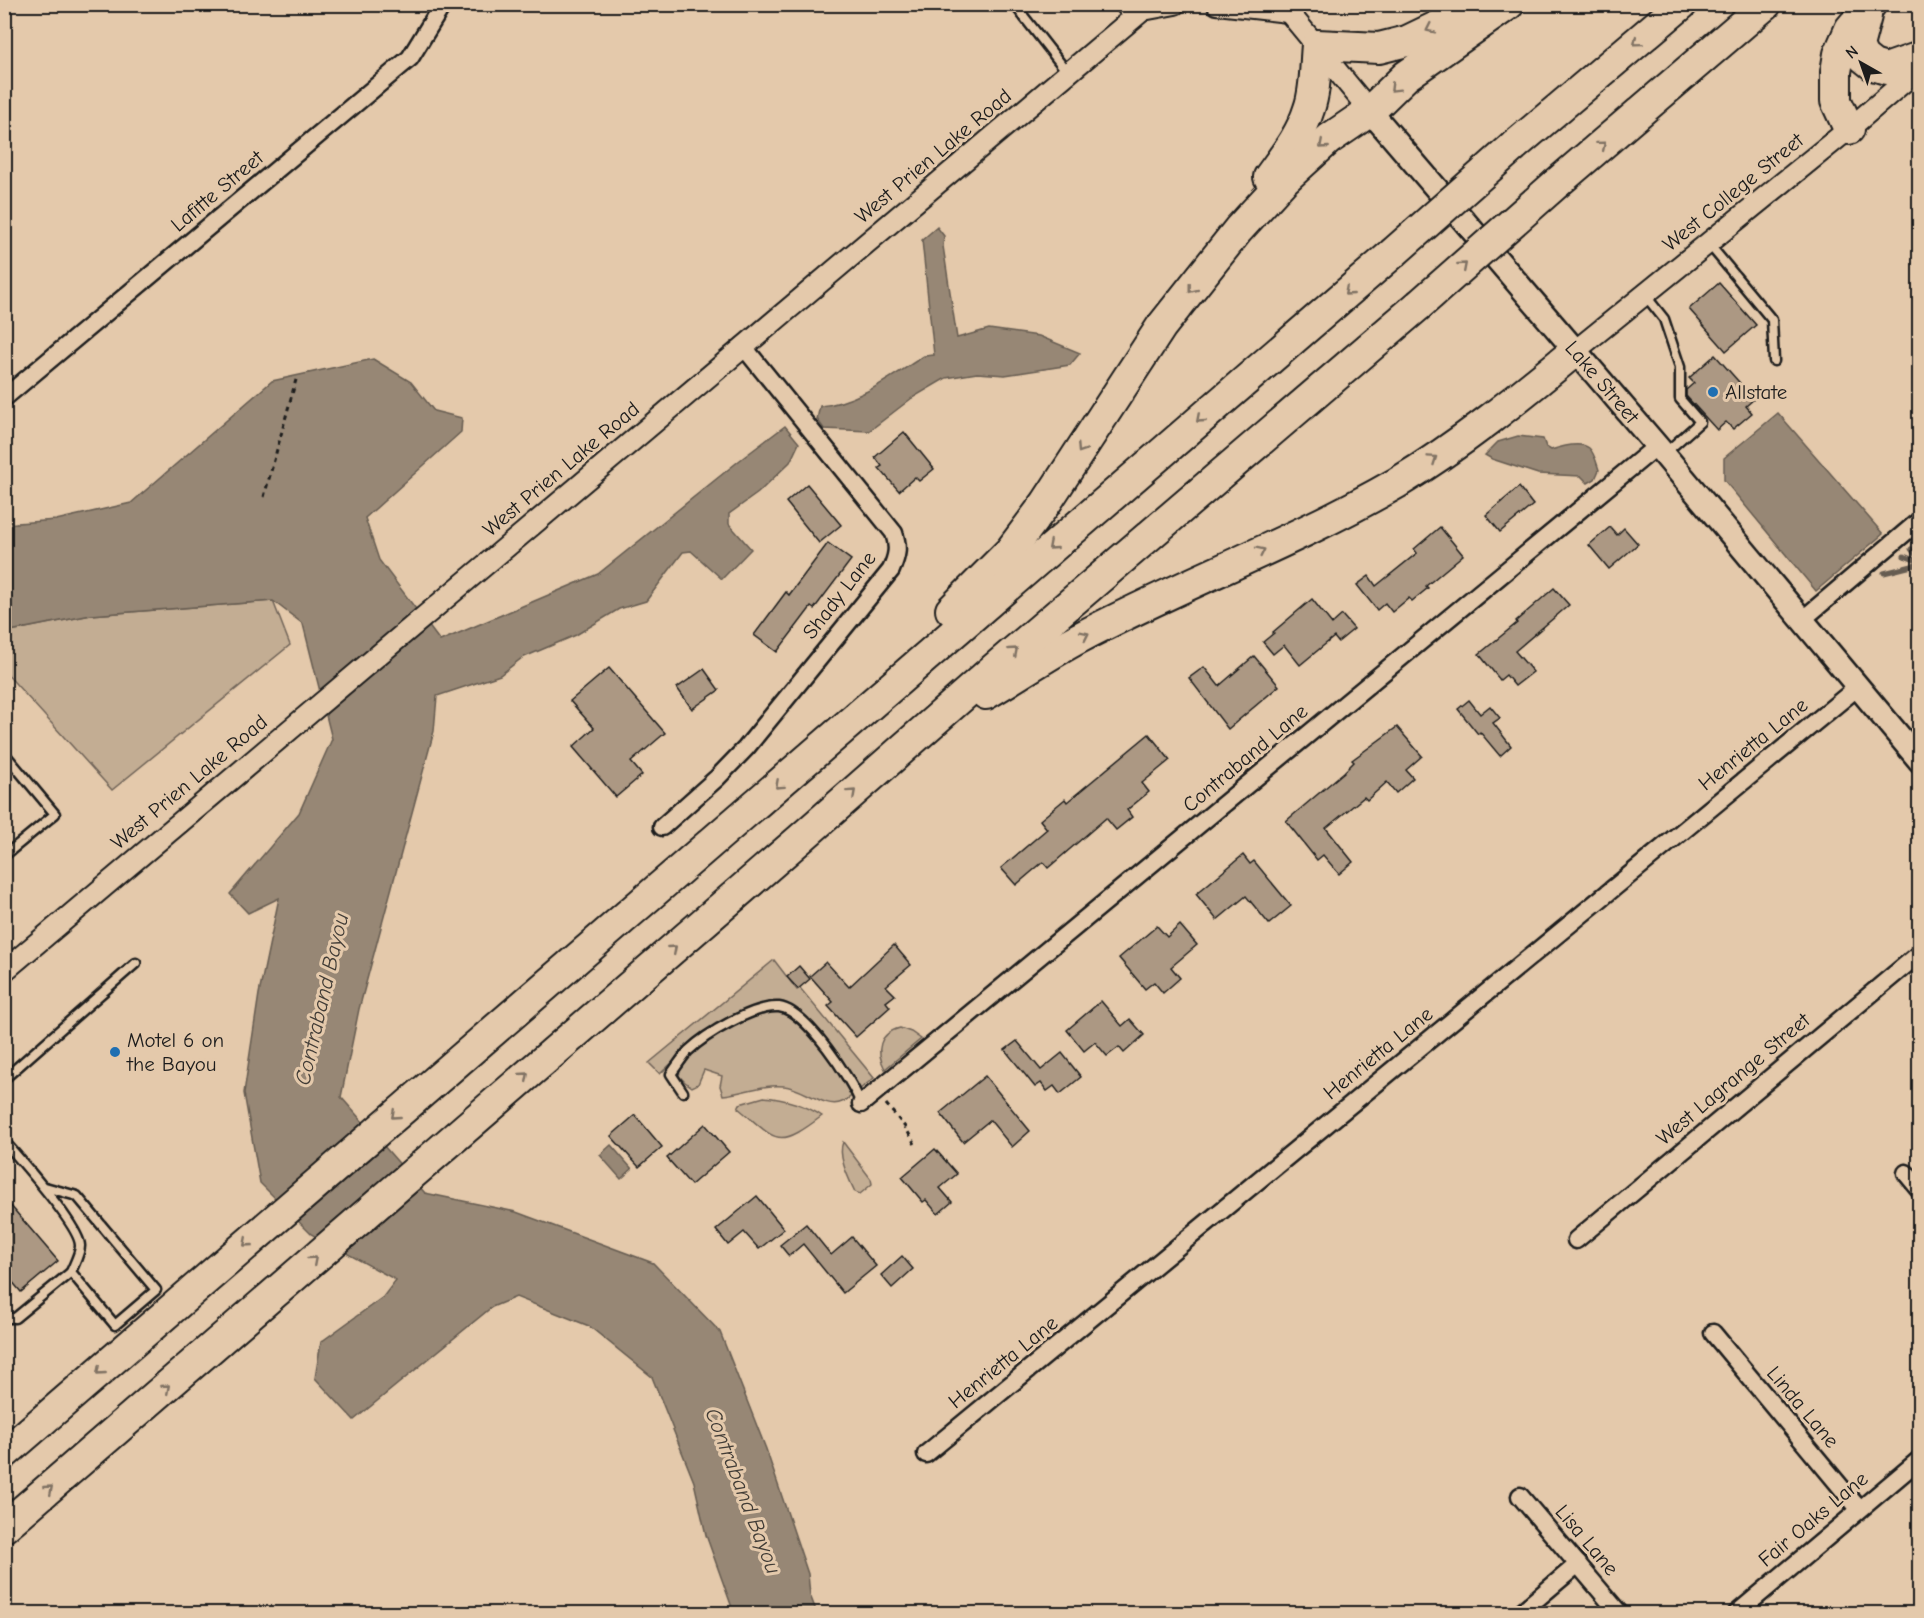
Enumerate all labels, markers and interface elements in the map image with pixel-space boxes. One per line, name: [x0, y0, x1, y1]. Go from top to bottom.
one-way arrow: [1426, 21, 1437, 33]
north arrow: [1831, 33, 1891, 93]
one-way arrow: [1633, 35, 1644, 46]
text: N: [1842, 42, 1862, 63]
one-way arrow: [1390, 81, 1401, 92]
street label: West Prien Lake Road: [850, 84, 1016, 228]
street label: West College Street: [1658, 127, 1809, 256]
one-way arrow: [1319, 138, 1330, 149]
one-way arrow: [1595, 141, 1606, 152]
street label: Lafitte Street: [166, 145, 269, 237]
one-way arrow: [1456, 262, 1467, 273]
one-way arrow: [1188, 282, 1199, 293]
one-way arrow: [1344, 285, 1355, 296]
street label: Lake Street: [1560, 336, 1645, 429]
place label: Allstate: [1725, 380, 1787, 404]
marker: Allstate: [1706, 385, 1720, 399]
street label: West Prien Lake Road: [478, 397, 644, 541]
one-way arrow: [1196, 412, 1207, 423]
one-way arrow: [1077, 442, 1088, 453]
one-way arrow: [1426, 455, 1437, 466]
one-way arrow: [1048, 539, 1059, 550]
one-way arrow: [1254, 546, 1265, 558]
street label: Shady Lane: [797, 547, 881, 643]
one-way arrow: [1079, 631, 1090, 643]
one-way arrow: [1008, 647, 1018, 658]
street label: Henrietta Lane: [1694, 693, 1812, 795]
street label: Contraband Lane: [1178, 699, 1312, 817]
street label: West Prien Lake Road: [106, 710, 272, 854]
one-way arrow: [775, 778, 785, 789]
one-way arrow: [845, 789, 856, 800]
water label: Contraband Bayou: [290, 910, 354, 1088]
one-way arrow: [666, 945, 677, 956]
street label: Henrietta Lane: [1319, 1002, 1437, 1104]
street label: West Lagrange Street: [1651, 1007, 1815, 1150]
place label: Motel 6 on the Bayou: [126, 1028, 224, 1076]
marker: Motel 6 on the Bayou: [108, 1045, 122, 1059]
one-way arrow: [518, 1072, 529, 1083]
one-way arrow: [391, 1108, 402, 1119]
one-way arrow: [244, 1236, 254, 1247]
one-way arrow: [306, 1256, 317, 1267]
street label: Henrietta Lane: [944, 1311, 1062, 1413]
street label: Linda Lane: [1762, 1361, 1844, 1453]
one-way arrow: [96, 1363, 107, 1374]
one-way arrow: [159, 1384, 170, 1395]
water label: Contraband Bayou: [699, 1404, 787, 1578]
street label: Fair Oaks Lane: [1753, 1466, 1873, 1572]
one-way arrow: [42, 1485, 53, 1496]
street label: Lisa Lane: [1551, 1500, 1623, 1580]

